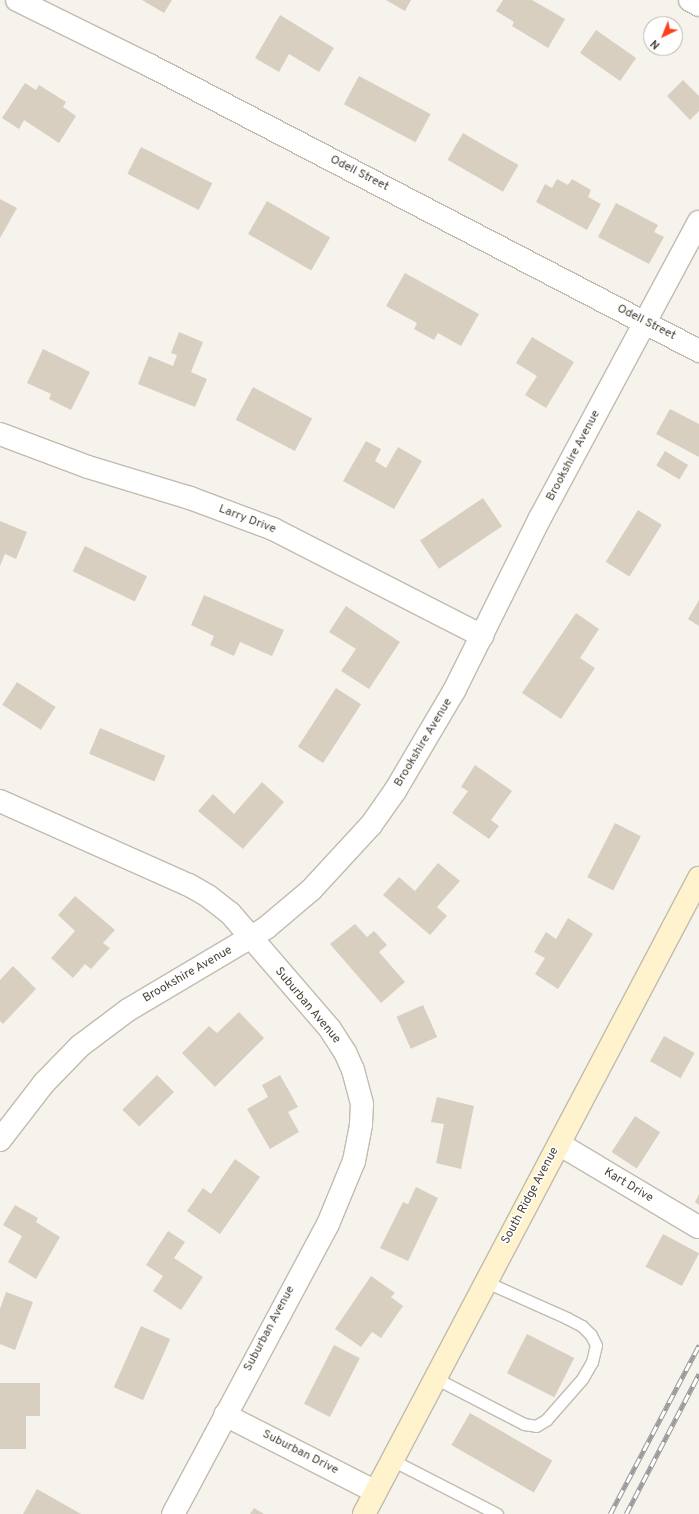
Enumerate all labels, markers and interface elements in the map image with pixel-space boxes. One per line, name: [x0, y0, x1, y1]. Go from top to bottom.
north arrow: [643, 16, 683, 56]
text: N: [648, 36, 663, 52]
street label: Odell Street: [327, 153, 391, 195]
street label: Odell Street: [614, 302, 678, 344]
street label: Brookshire Avenue: [544, 408, 604, 504]
street label: Larry Drive: [216, 502, 278, 538]
street label: Brookshire Avenue: [392, 696, 456, 790]
street label: Brookshire Avenue: [141, 943, 235, 1007]
street label: Suburban Avenue: [271, 965, 343, 1047]
street label: South Ridge Avenue: [499, 1145, 563, 1247]
street label: Kart Drive: [601, 1166, 655, 1206]
street label: Suburban Avenue: [241, 1284, 299, 1374]
street label: Suburban Drive: [260, 1428, 340, 1478]

